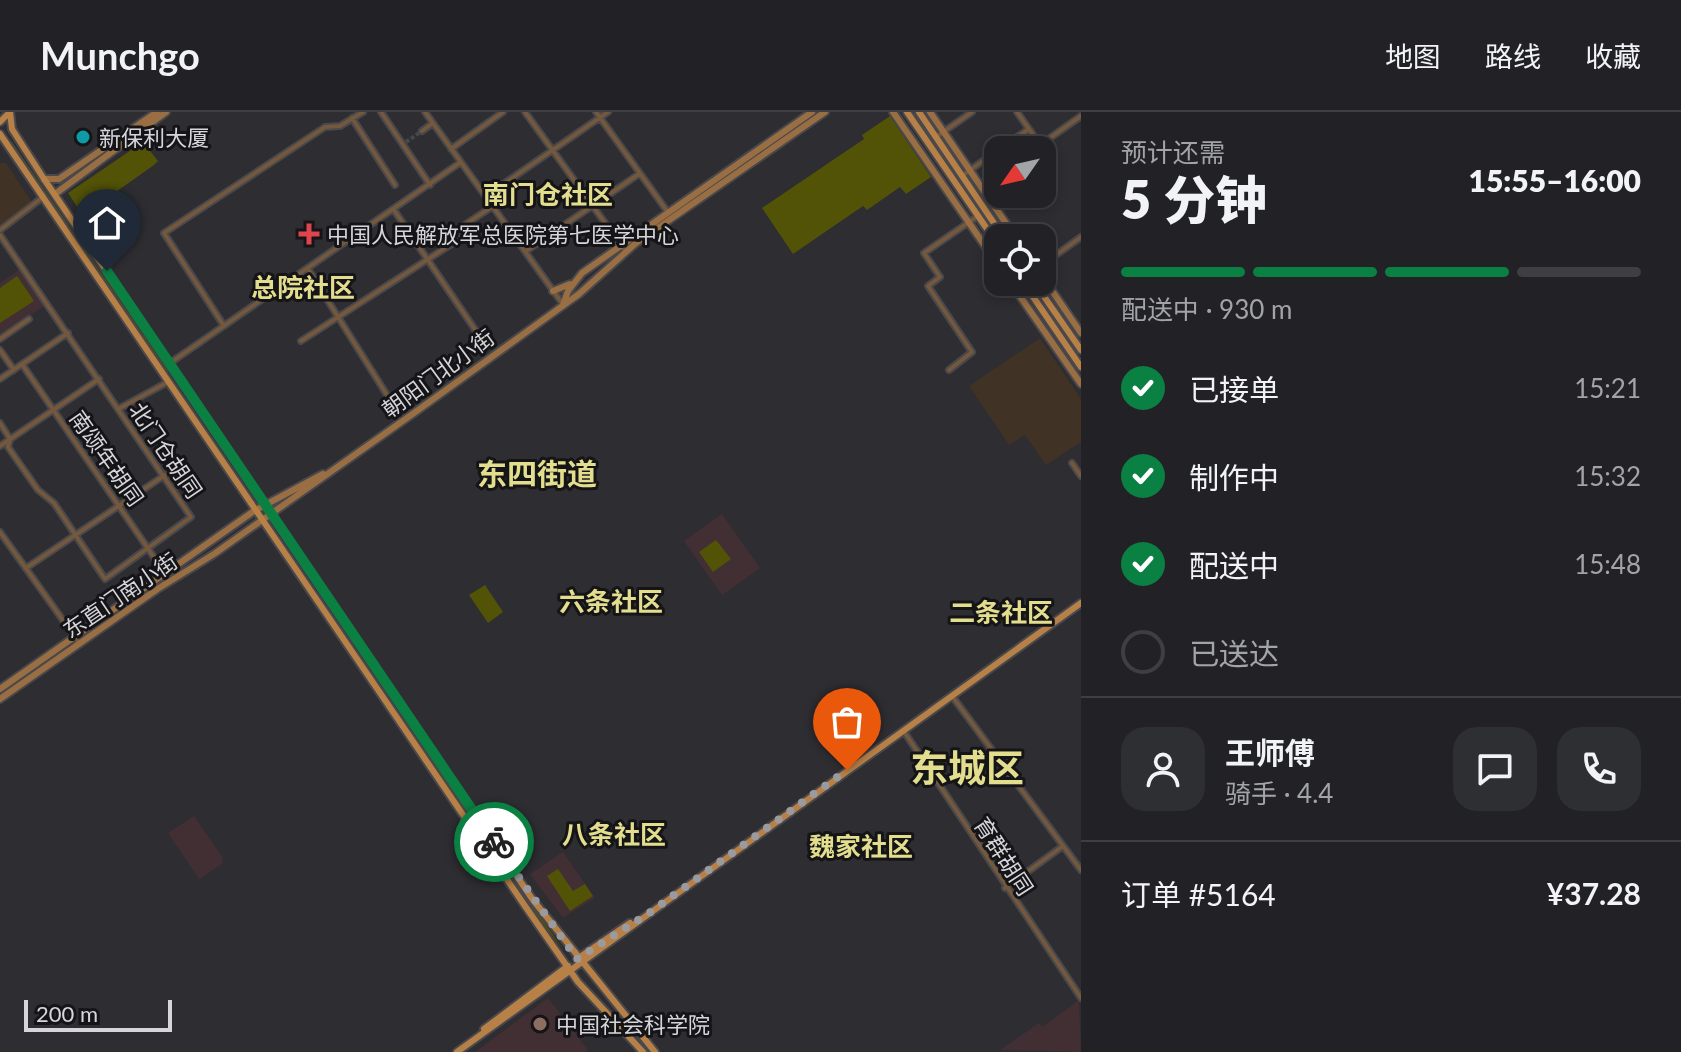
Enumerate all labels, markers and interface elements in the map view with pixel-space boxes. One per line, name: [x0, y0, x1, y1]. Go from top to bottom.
text: Munchgo: [40, 32, 200, 78]
text: 地图: [1385, 39, 1441, 73]
text: 路线: [1485, 39, 1541, 73]
text: 收藏: [1585, 39, 1641, 73]
place label: 新保利大厦: [99, 124, 209, 151]
marker: 新保利大厦: [74, 128, 92, 146]
north arrow: [984, 136, 1056, 208]
map controls: [984, 136, 1056, 296]
text: 预计还需: [1121, 136, 1225, 168]
text: 15:55–16:00: [1468, 162, 1641, 198]
text: 5 分钟: [1121, 168, 1267, 230]
district label: 南门仓社区: [483, 178, 613, 210]
pin: [73, 189, 141, 271]
icon: home: [85, 201, 129, 245]
place label: 中国人民解放军总医院第七医学中心: [327, 221, 679, 248]
marker: 中国人民解放军总医院第七医学中心: [298, 223, 320, 245]
button: locate: [984, 224, 1056, 296]
district label: 总院社区: [251, 271, 355, 303]
text: 配送中 · 930 m: [1121, 293, 1292, 325]
street label: 朝阳门北小街: [377, 323, 499, 423]
icon: check: [1121, 366, 1165, 410]
text: 已接单: [1189, 371, 1279, 407]
text: 15:21: [1574, 372, 1641, 404]
street label: 北门仓胡同: [124, 397, 208, 503]
street label: 南颂年胡同: [64, 405, 150, 511]
icon: check: [1121, 454, 1165, 498]
district label: 东四街道: [477, 455, 597, 491]
text: 制作中: [1189, 459, 1279, 495]
text: 15:32: [1574, 460, 1641, 492]
icon: check: [1121, 542, 1165, 586]
street label: 东直门南小街: [58, 547, 182, 643]
text: 配送中: [1189, 547, 1279, 583]
text: 15:48: [1574, 548, 1641, 580]
district label: 六条社区: [559, 585, 663, 617]
district label: 二条社区: [949, 596, 1053, 628]
text: 已送达: [1189, 635, 1279, 671]
pin: [813, 688, 881, 770]
icon: bag: [825, 700, 869, 744]
button: person: [1121, 727, 1205, 811]
button: chat: [1453, 727, 1537, 811]
button: phone: [1557, 727, 1641, 811]
text: 王师傅: [1225, 734, 1315, 770]
district label: 东城区: [910, 744, 1024, 790]
text: 骑手 · 4.4: [1225, 777, 1333, 809]
courier: [454, 802, 534, 882]
street label: 育群胡同: [969, 812, 1039, 900]
district label: 八条社区: [562, 818, 666, 850]
icon: bike: [472, 820, 516, 864]
district label: 魏家社区: [809, 830, 913, 862]
text: ¥37.28: [1547, 875, 1641, 911]
text: 订单 #5164: [1121, 876, 1276, 912]
scale bar: [24, 996, 172, 1032]
text: 200 m: [36, 1000, 98, 1027]
place label: 中国社会科学院: [556, 1011, 710, 1038]
marker: 中国社会科学院: [531, 1015, 549, 1033]

